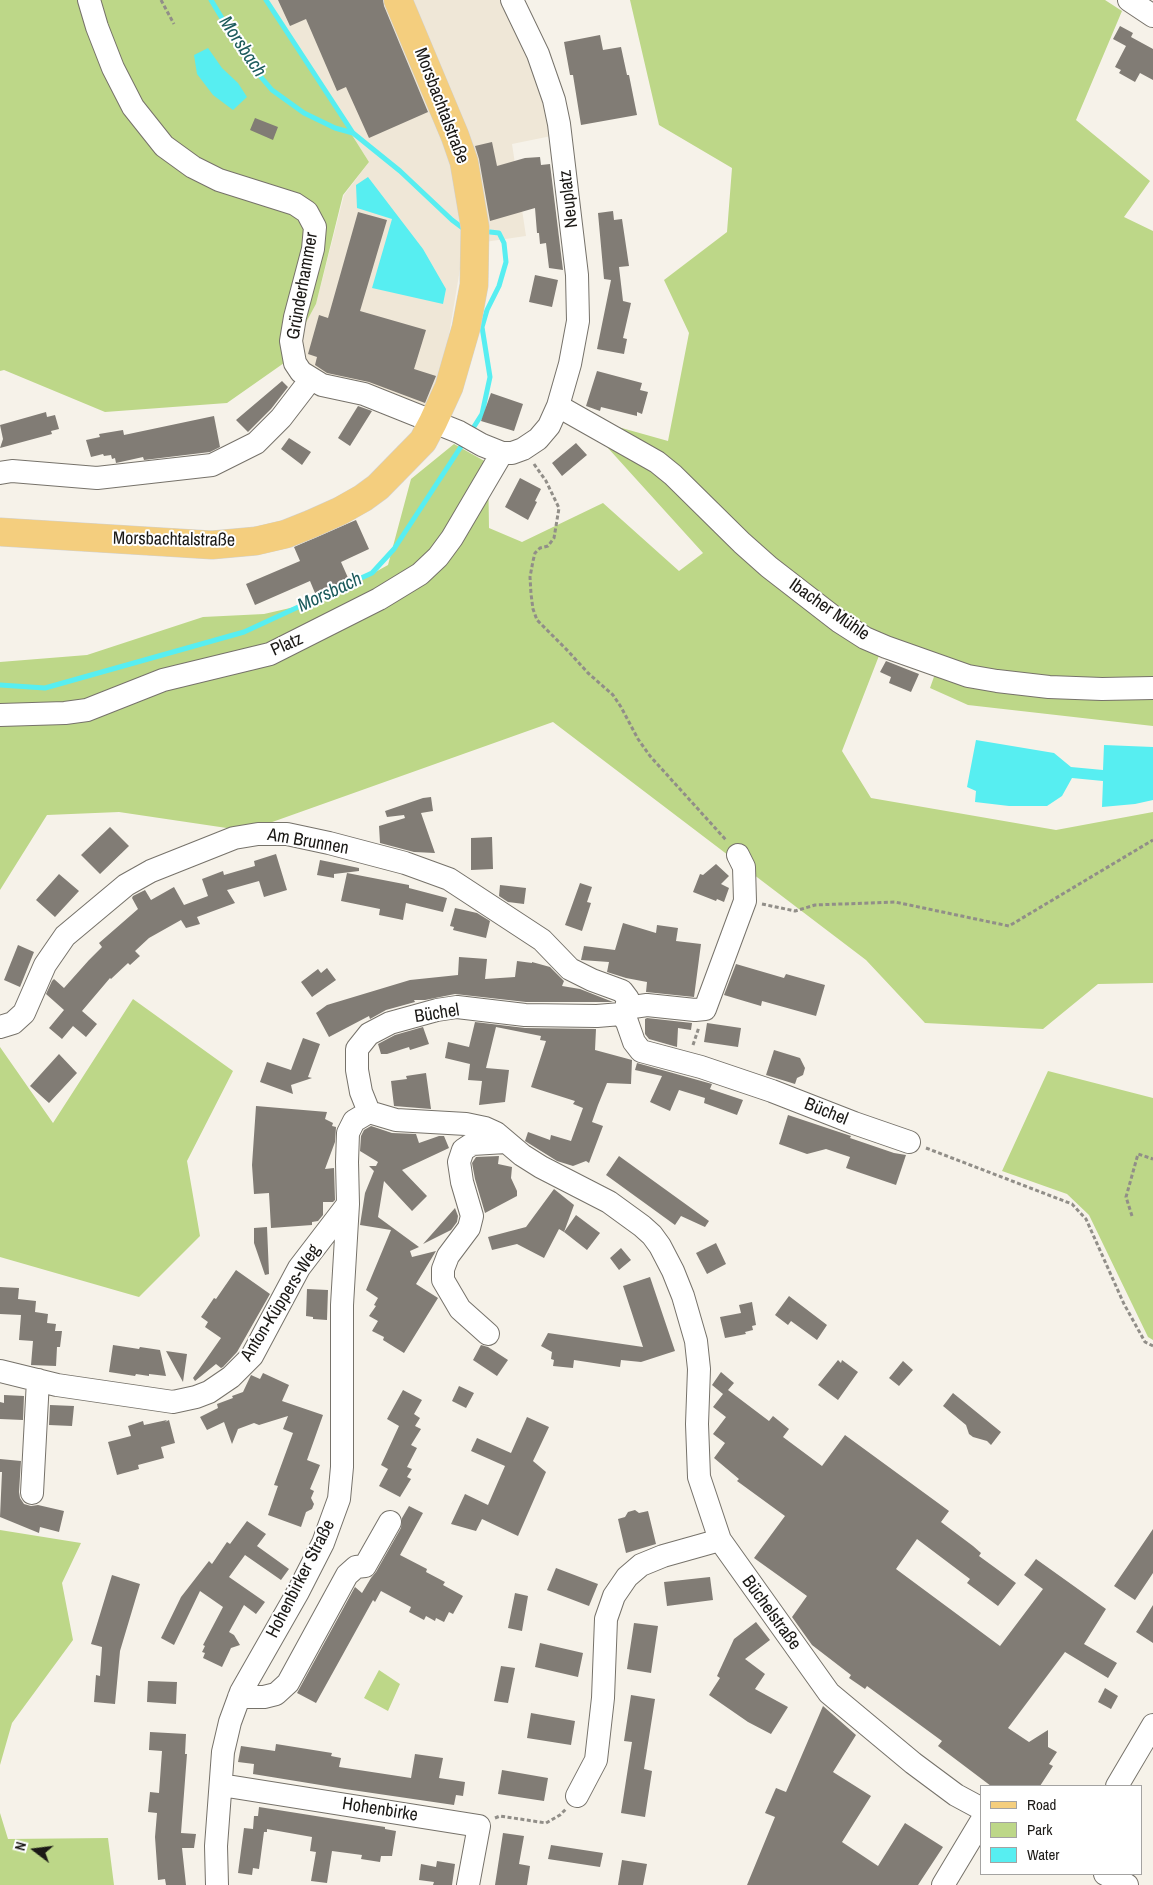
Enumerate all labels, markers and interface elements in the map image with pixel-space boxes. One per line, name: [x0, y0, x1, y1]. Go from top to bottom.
water label: Morsbach: [213, 12, 271, 82]
street label: Morsbachtalstraße: [409, 45, 473, 167]
street label: Neuplatz: [555, 169, 583, 229]
street label: Gründerhammer: [283, 231, 323, 341]
street label: Morsbachtalstraße: [113, 528, 235, 552]
water label: Morsbach: [294, 568, 366, 618]
street label: Ibacher Mühle: [784, 574, 874, 646]
street label: Platz: [268, 628, 306, 662]
street label: Am Brunnen: [266, 824, 350, 860]
street label: Büchel: [413, 1000, 461, 1028]
street label: Büchel: [801, 1094, 851, 1130]
street label: Anton-Küppers-Weg: [236, 1241, 326, 1365]
street label: Hohenbirker Straße: [262, 1516, 340, 1642]
street label: Büchelstraße: [737, 1571, 805, 1655]
legend: [980, 1785, 1143, 1875]
street label: Hohenbirke: [341, 1793, 419, 1827]
text: Road: [1027, 1794, 1056, 1815]
text: Park: [1027, 1819, 1052, 1840]
north arrow: [10, 1825, 60, 1875]
text: N: [11, 1840, 30, 1852]
text: Water: [1027, 1844, 1059, 1865]

